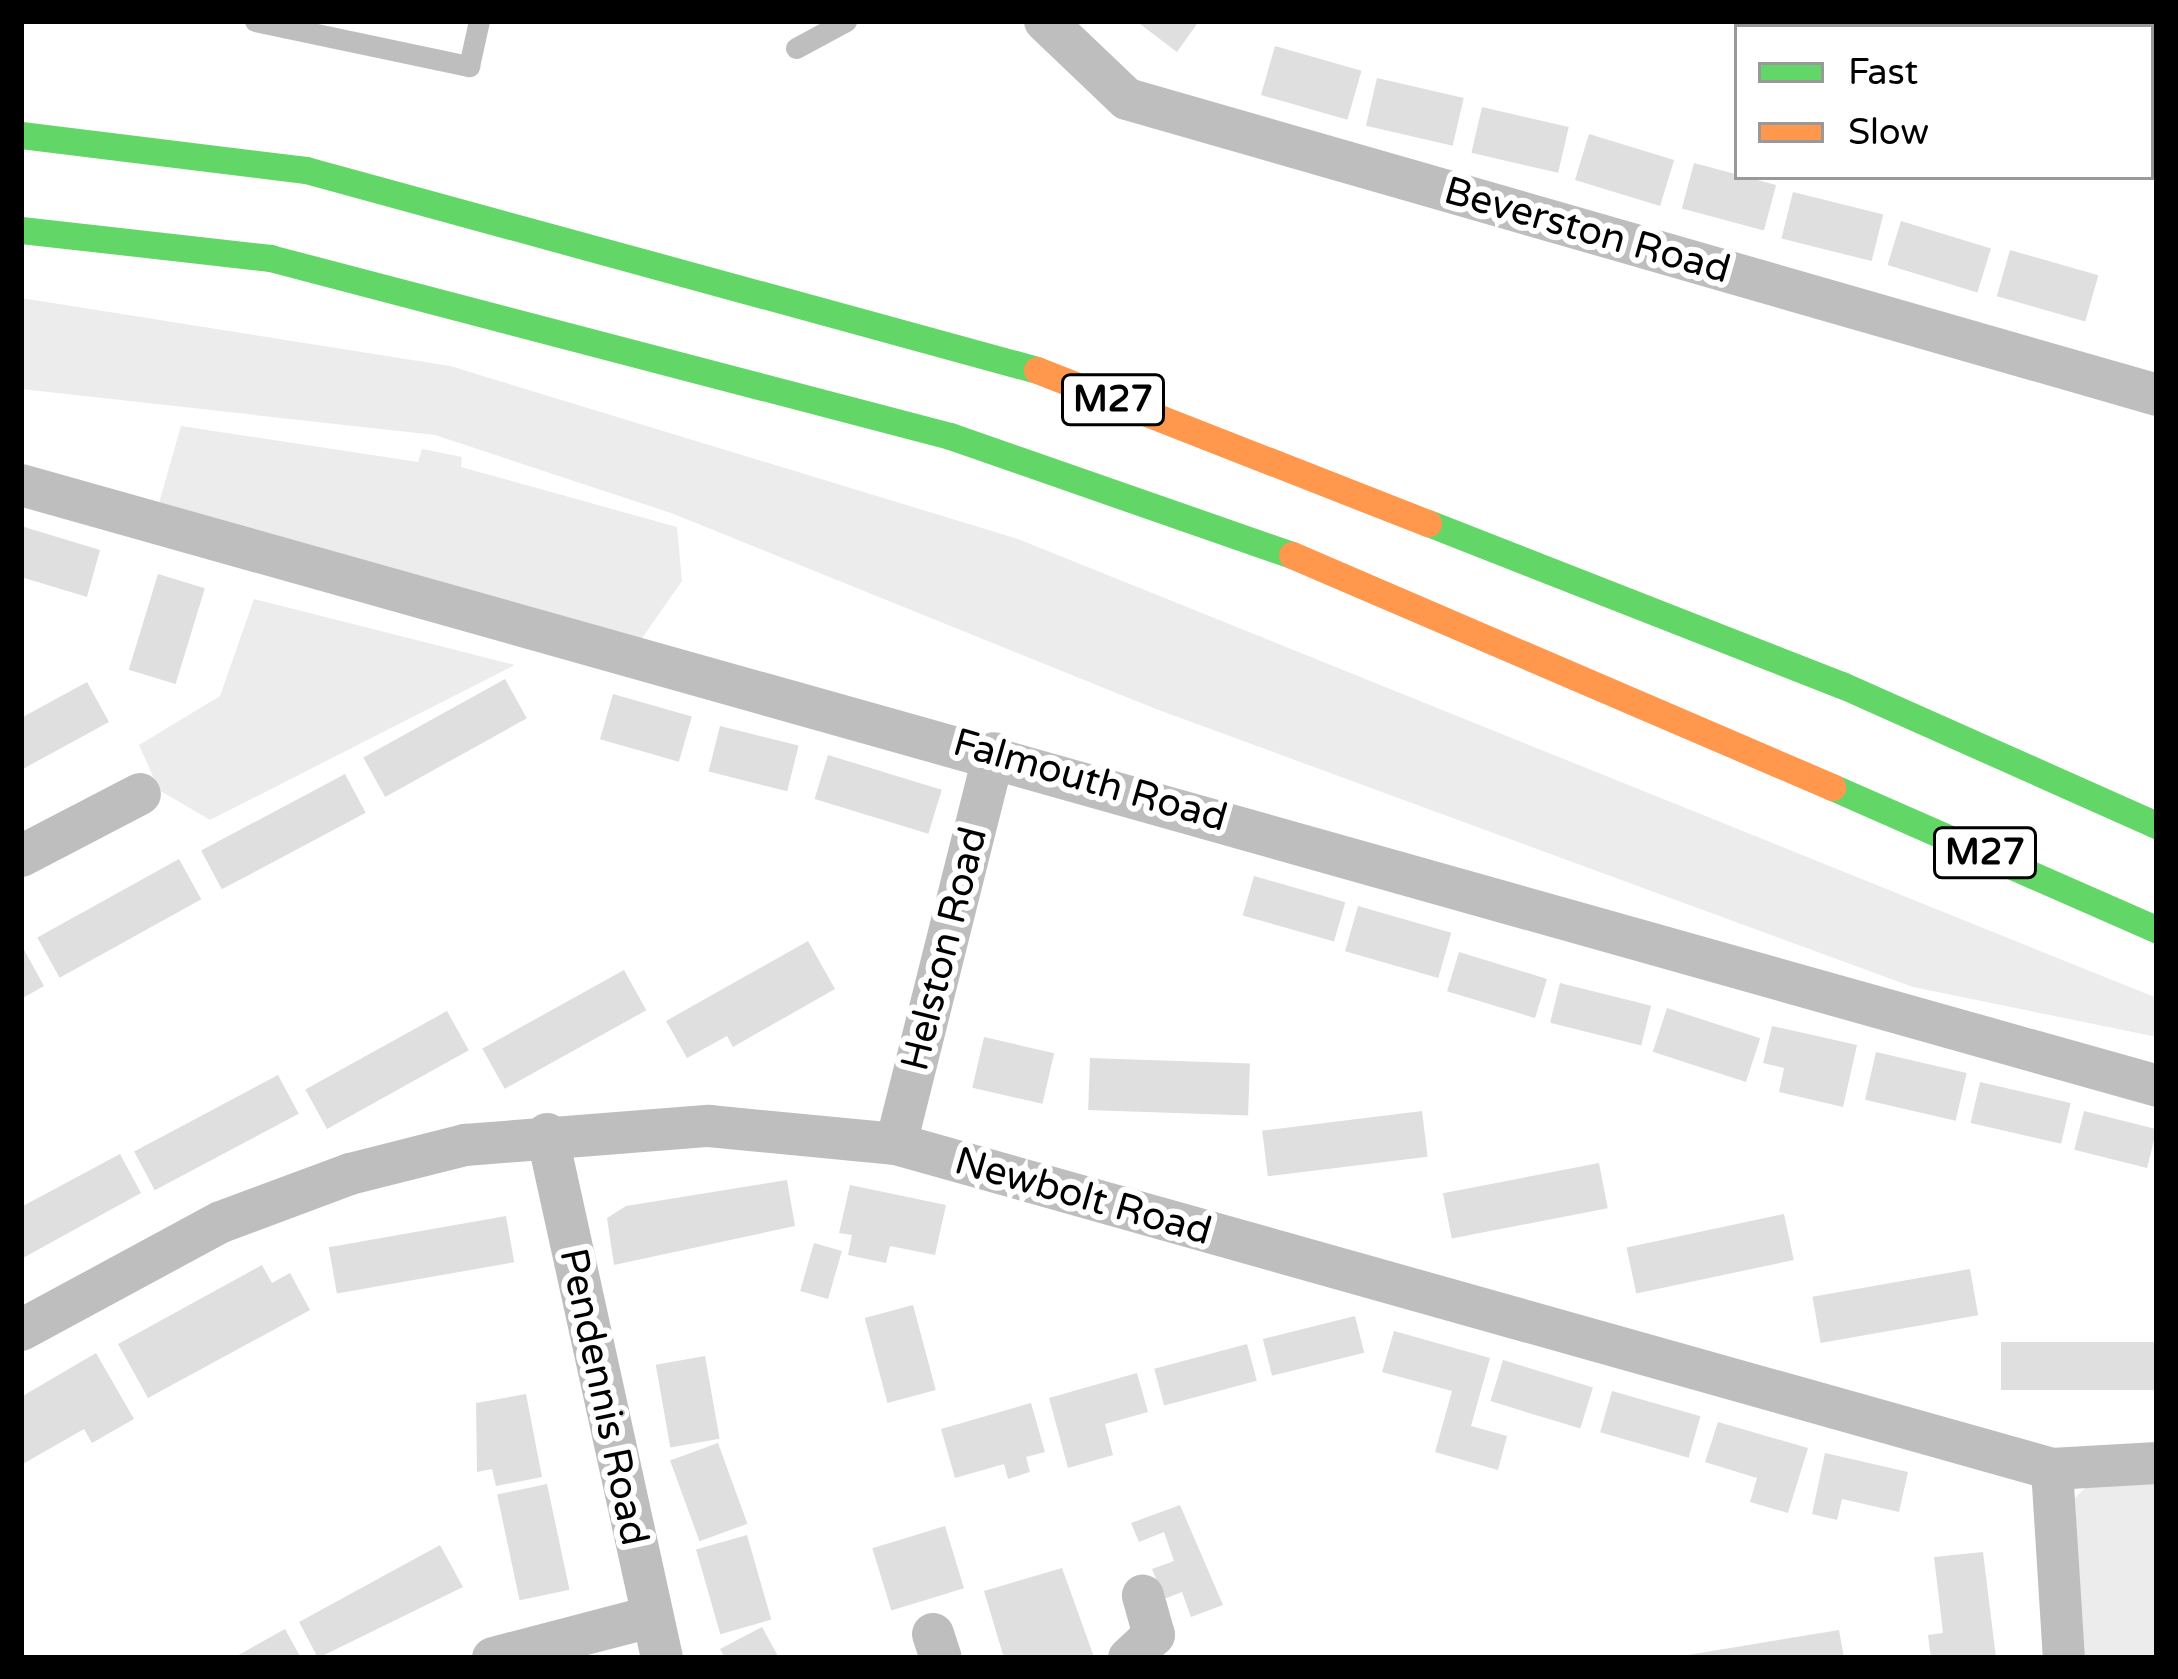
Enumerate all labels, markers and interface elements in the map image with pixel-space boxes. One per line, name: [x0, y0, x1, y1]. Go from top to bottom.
legend: [1734, 24, 2154, 180]
text: Fast: [1848, 51, 1918, 94]
text: Slow: [1848, 111, 1929, 154]
street label: Beverston Road: [1439, 168, 1735, 294]
road number: M27: [1059, 370, 1167, 430]
street label: Falmouth Road: [948, 720, 1232, 842]
street label: Helston Road: [892, 822, 998, 1076]
road number: M27: [1931, 823, 2039, 883]
street label: Newbolt Road: [949, 1138, 1217, 1256]
street label: Pendennis Road: [549, 1244, 657, 1550]

